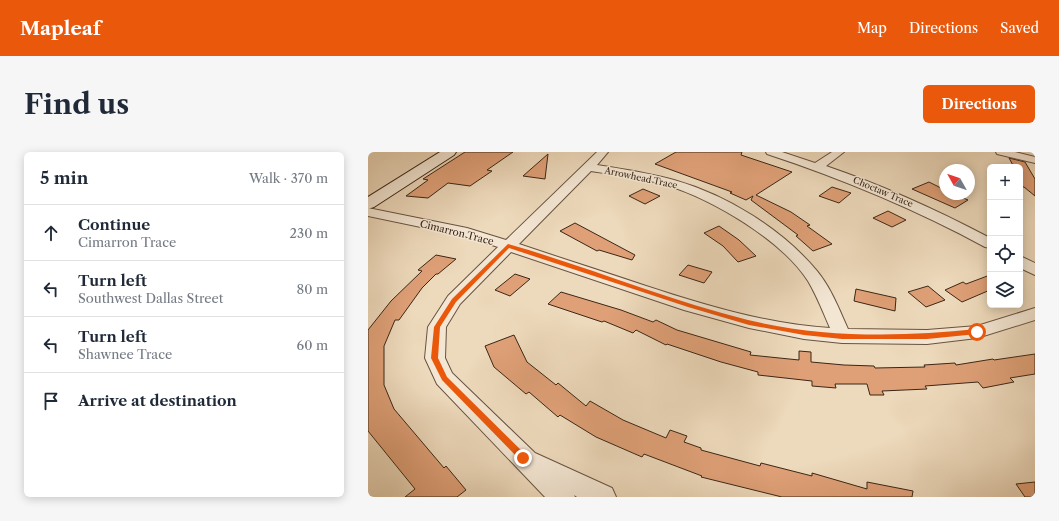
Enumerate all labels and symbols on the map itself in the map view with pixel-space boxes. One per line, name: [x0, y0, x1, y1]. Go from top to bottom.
street label: Arrowhead Trace: [603, 164, 679, 191]
north arrow: [939, 164, 975, 200]
street label: Choctaw Trace: [851, 174, 915, 209]
street label: Cimarron Trace: [419, 217, 496, 248]
route start: [968, 323, 986, 341]
route end: [514, 449, 532, 467]

